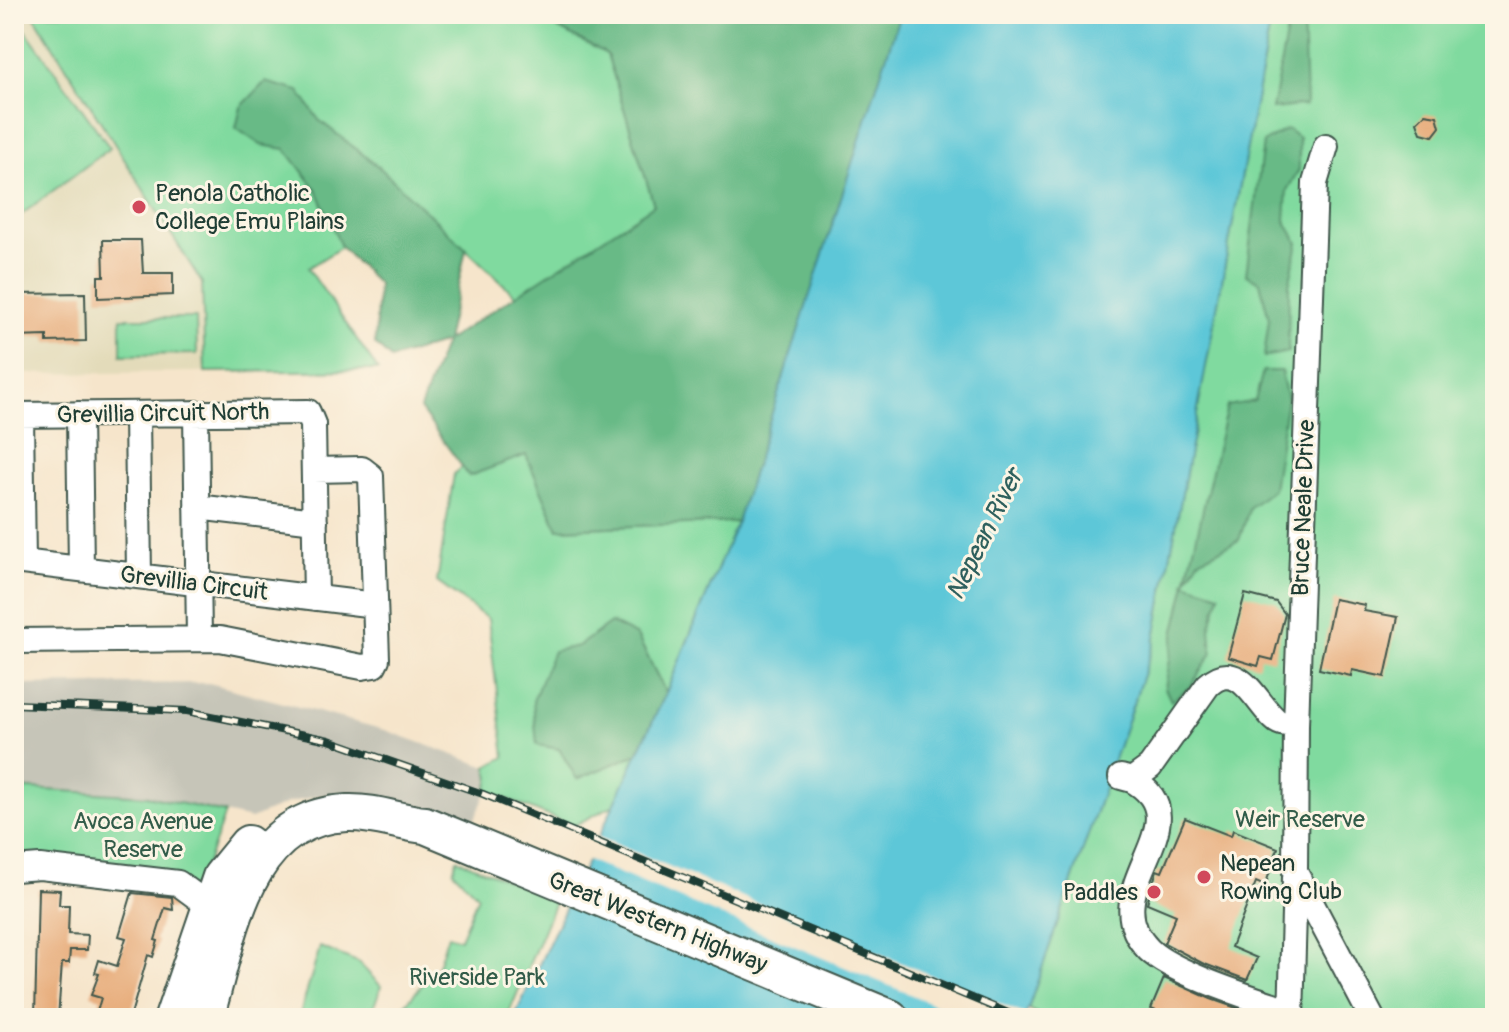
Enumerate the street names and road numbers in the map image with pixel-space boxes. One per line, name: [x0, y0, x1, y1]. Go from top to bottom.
street label: Grevillia Circuit North: [56, 397, 270, 430]
street label: Bruce Neale Drive: [1286, 419, 1321, 597]
street label: Grevillia Circuit: [118, 560, 270, 607]
street label: Great Western Highway: [544, 865, 772, 980]

